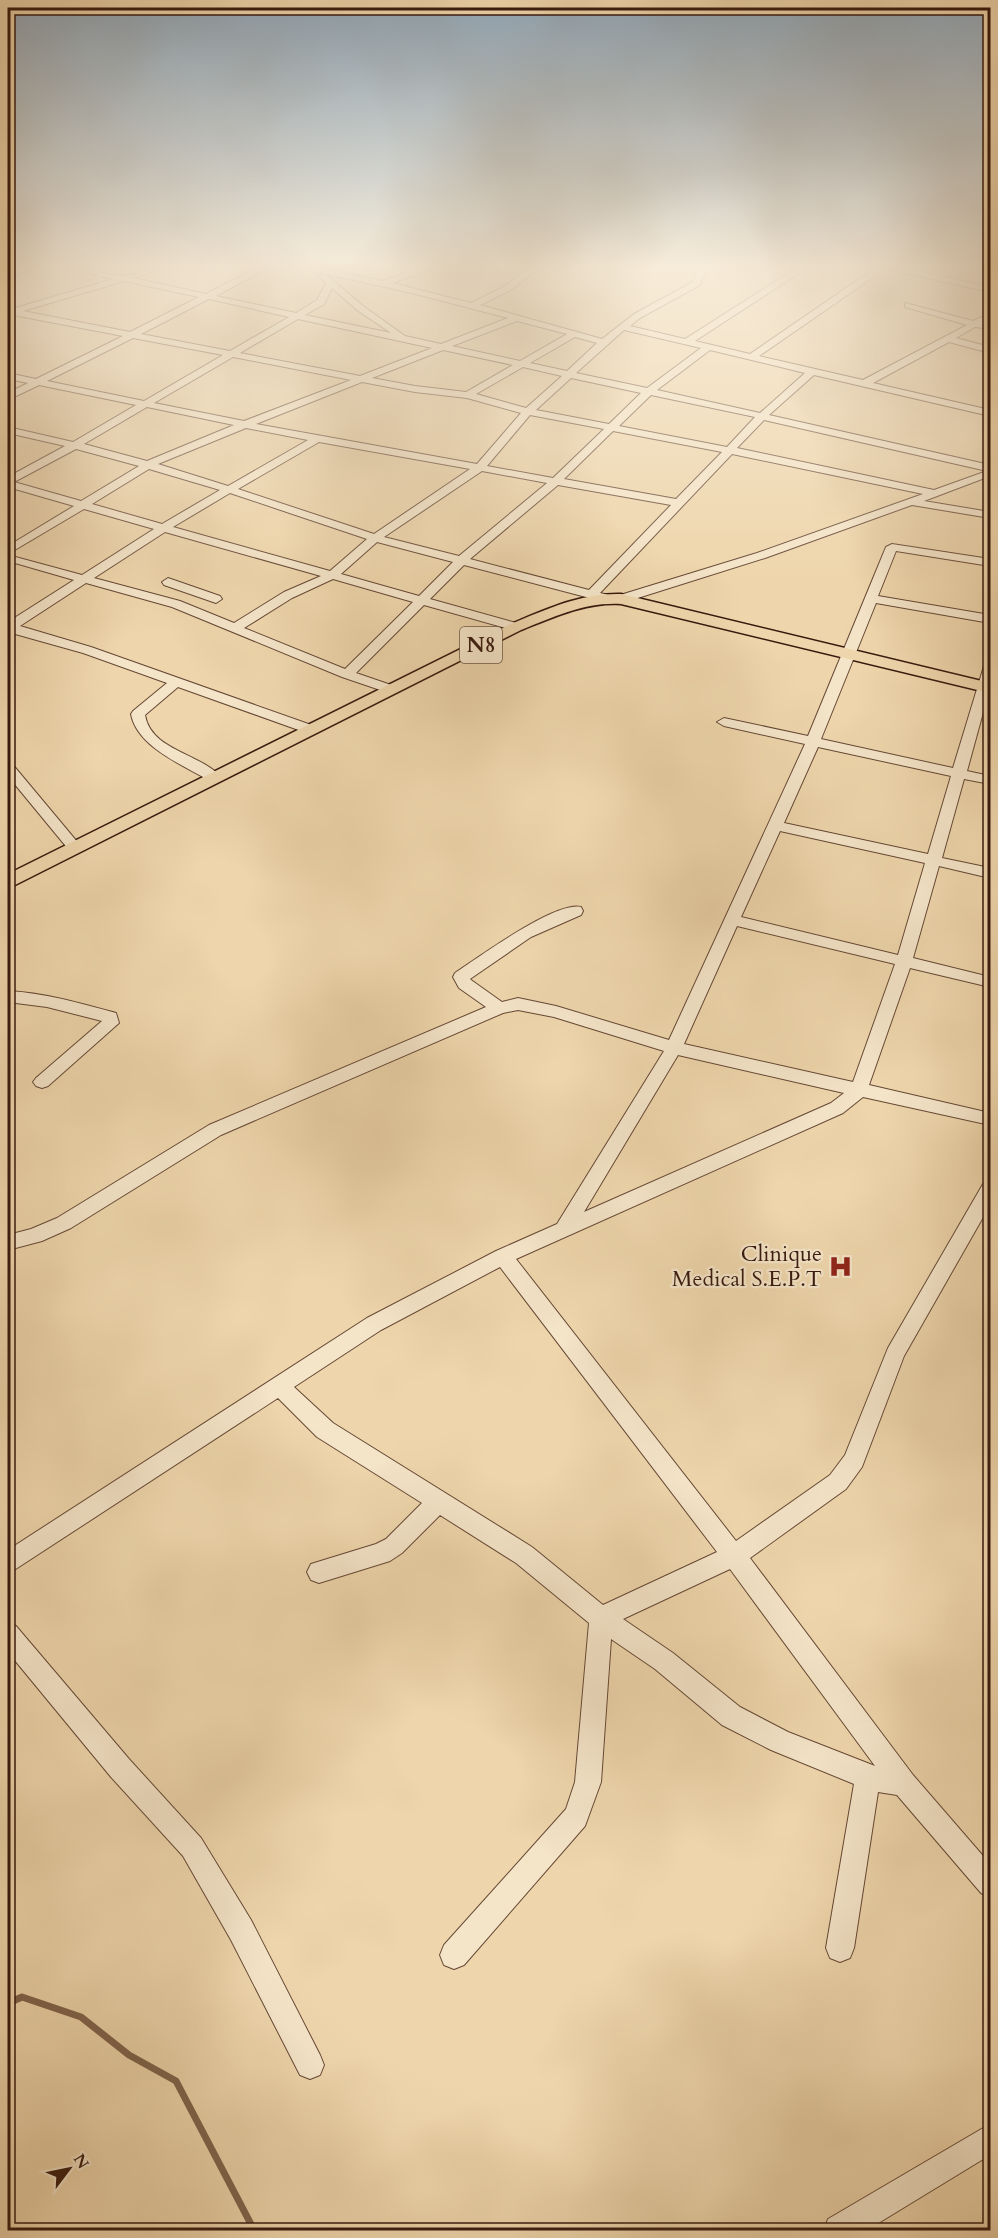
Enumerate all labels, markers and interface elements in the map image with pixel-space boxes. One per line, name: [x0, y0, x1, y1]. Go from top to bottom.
road number: N8: [460, 627, 502, 663]
place label: Clinique Medical S.E.P.T: [672, 1239, 822, 1294]
hospital icon: Clinique Medical S.E.P.T: [827, 1253, 853, 1279]
north arrow: [39, 2139, 99, 2199]
text: N: [68, 2150, 94, 2173]

